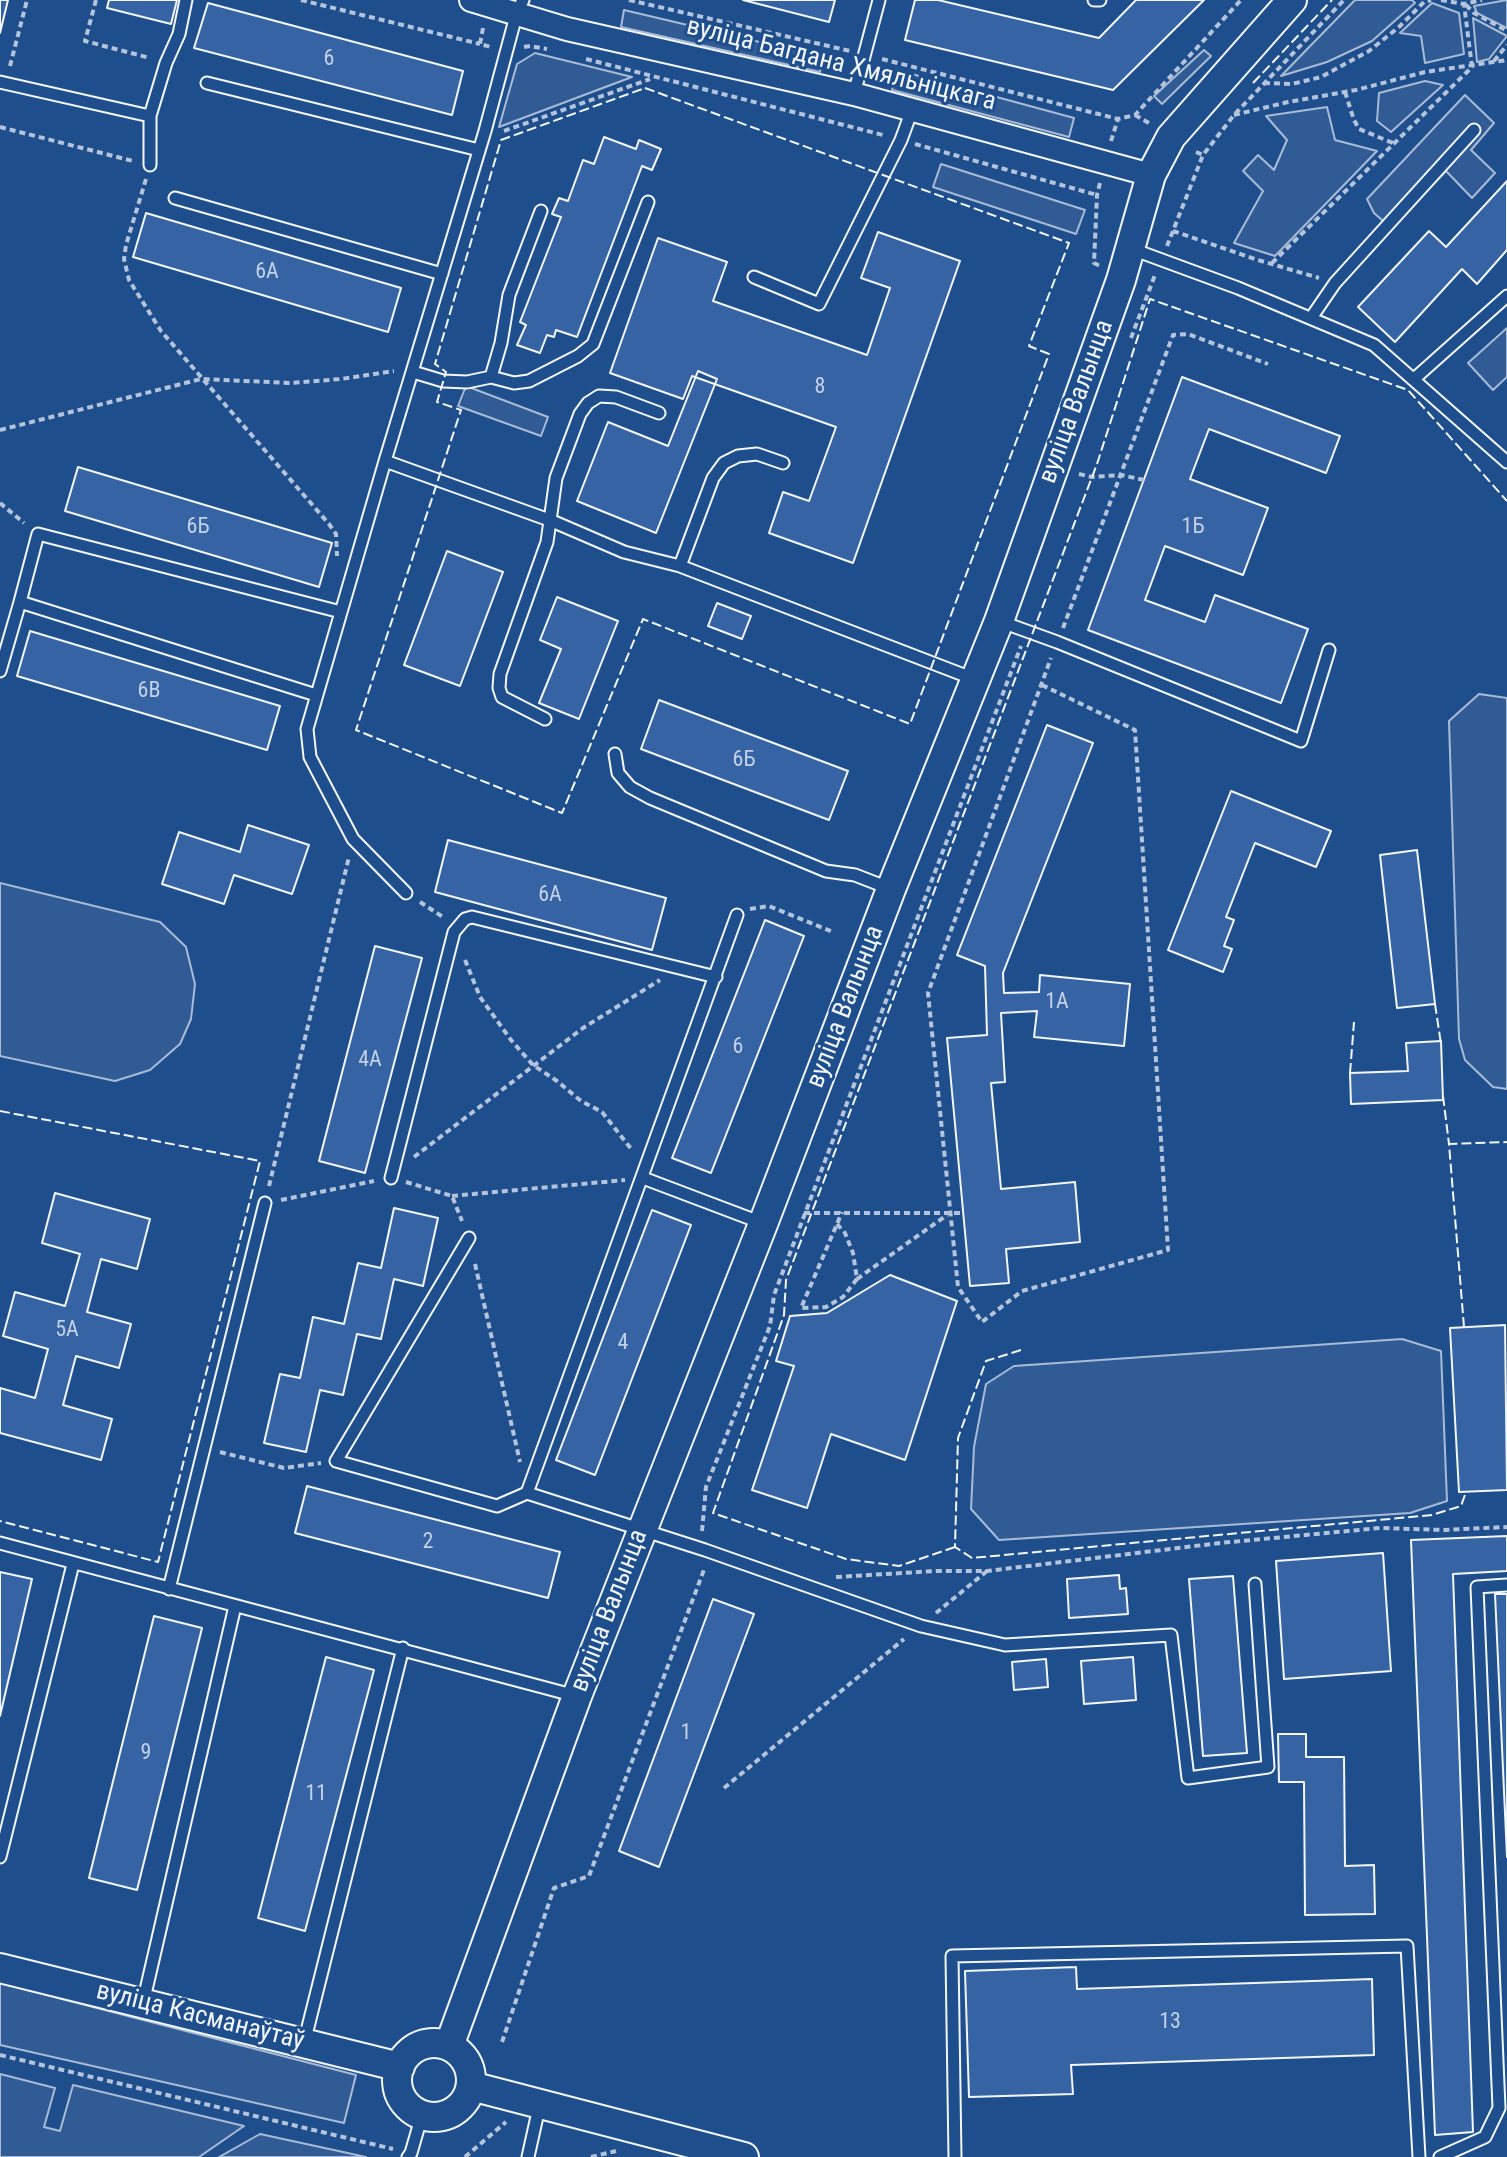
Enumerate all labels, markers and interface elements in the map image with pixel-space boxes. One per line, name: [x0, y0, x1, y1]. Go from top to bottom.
street label: вуліца Багдана Хмяльніцкага: [683, 11, 999, 119]
house number: 6: [324, 46, 334, 72]
house number: 6А: [255, 259, 279, 285]
street label: вуліца Валынца: [1033, 316, 1121, 488]
house number: 8: [815, 374, 825, 400]
house number: 6Б: [187, 514, 209, 540]
house number: 1Б: [1182, 514, 1204, 540]
house number: 6В: [138, 678, 160, 704]
house number: 6Б: [733, 747, 755, 773]
house number: 6А: [538, 882, 562, 908]
street label: вуліца Валынца: [801, 921, 891, 1093]
house number: 1А: [1045, 989, 1069, 1015]
house number: 6: [733, 1034, 743, 1060]
house number: 4А: [358, 1047, 382, 1073]
house number: 5А: [55, 1317, 79, 1343]
house number: 4: [618, 1330, 628, 1356]
street label: вуліца Валынца: [565, 1525, 655, 1697]
house number: 2: [423, 1529, 433, 1555]
house number: 1: [681, 1720, 691, 1746]
house number: 9: [141, 1740, 151, 1766]
house number: 11: [305, 1781, 327, 1807]
street label: вуліца Касманаўтаў: [93, 1976, 307, 2058]
house number: 13: [1159, 2009, 1181, 2035]

